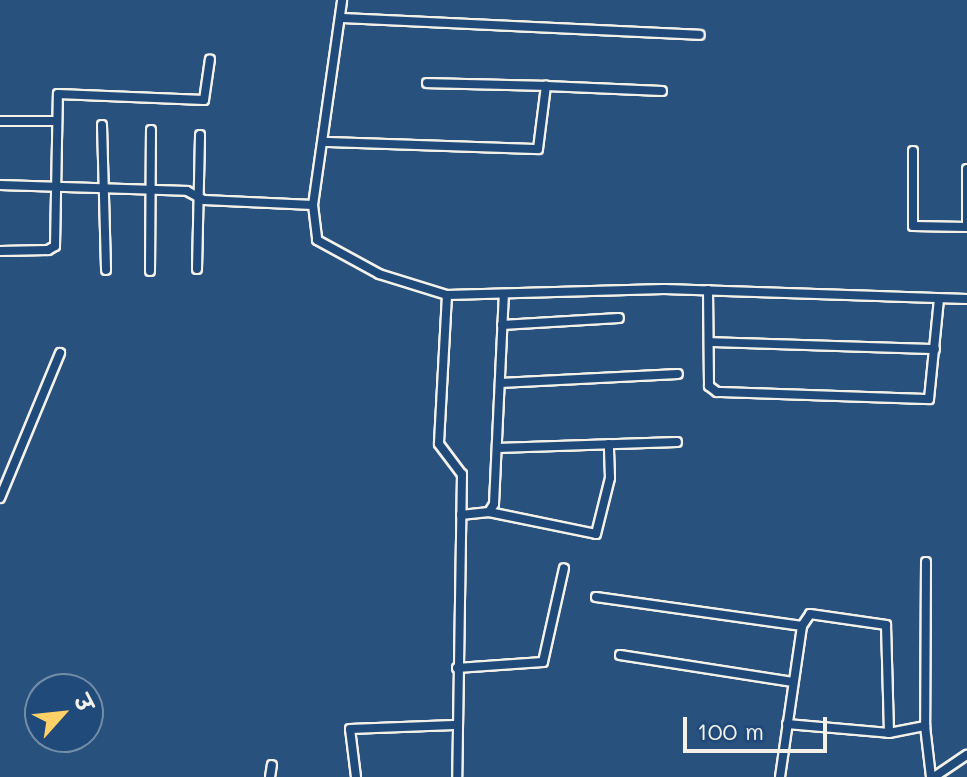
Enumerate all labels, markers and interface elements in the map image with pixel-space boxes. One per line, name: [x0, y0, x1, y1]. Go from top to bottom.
north arrow: [24, 673, 104, 753]
text: उ: [68, 690, 100, 716]
scale bar: [687, 701, 831, 751]
text: 100 m: [697, 715, 764, 746]

